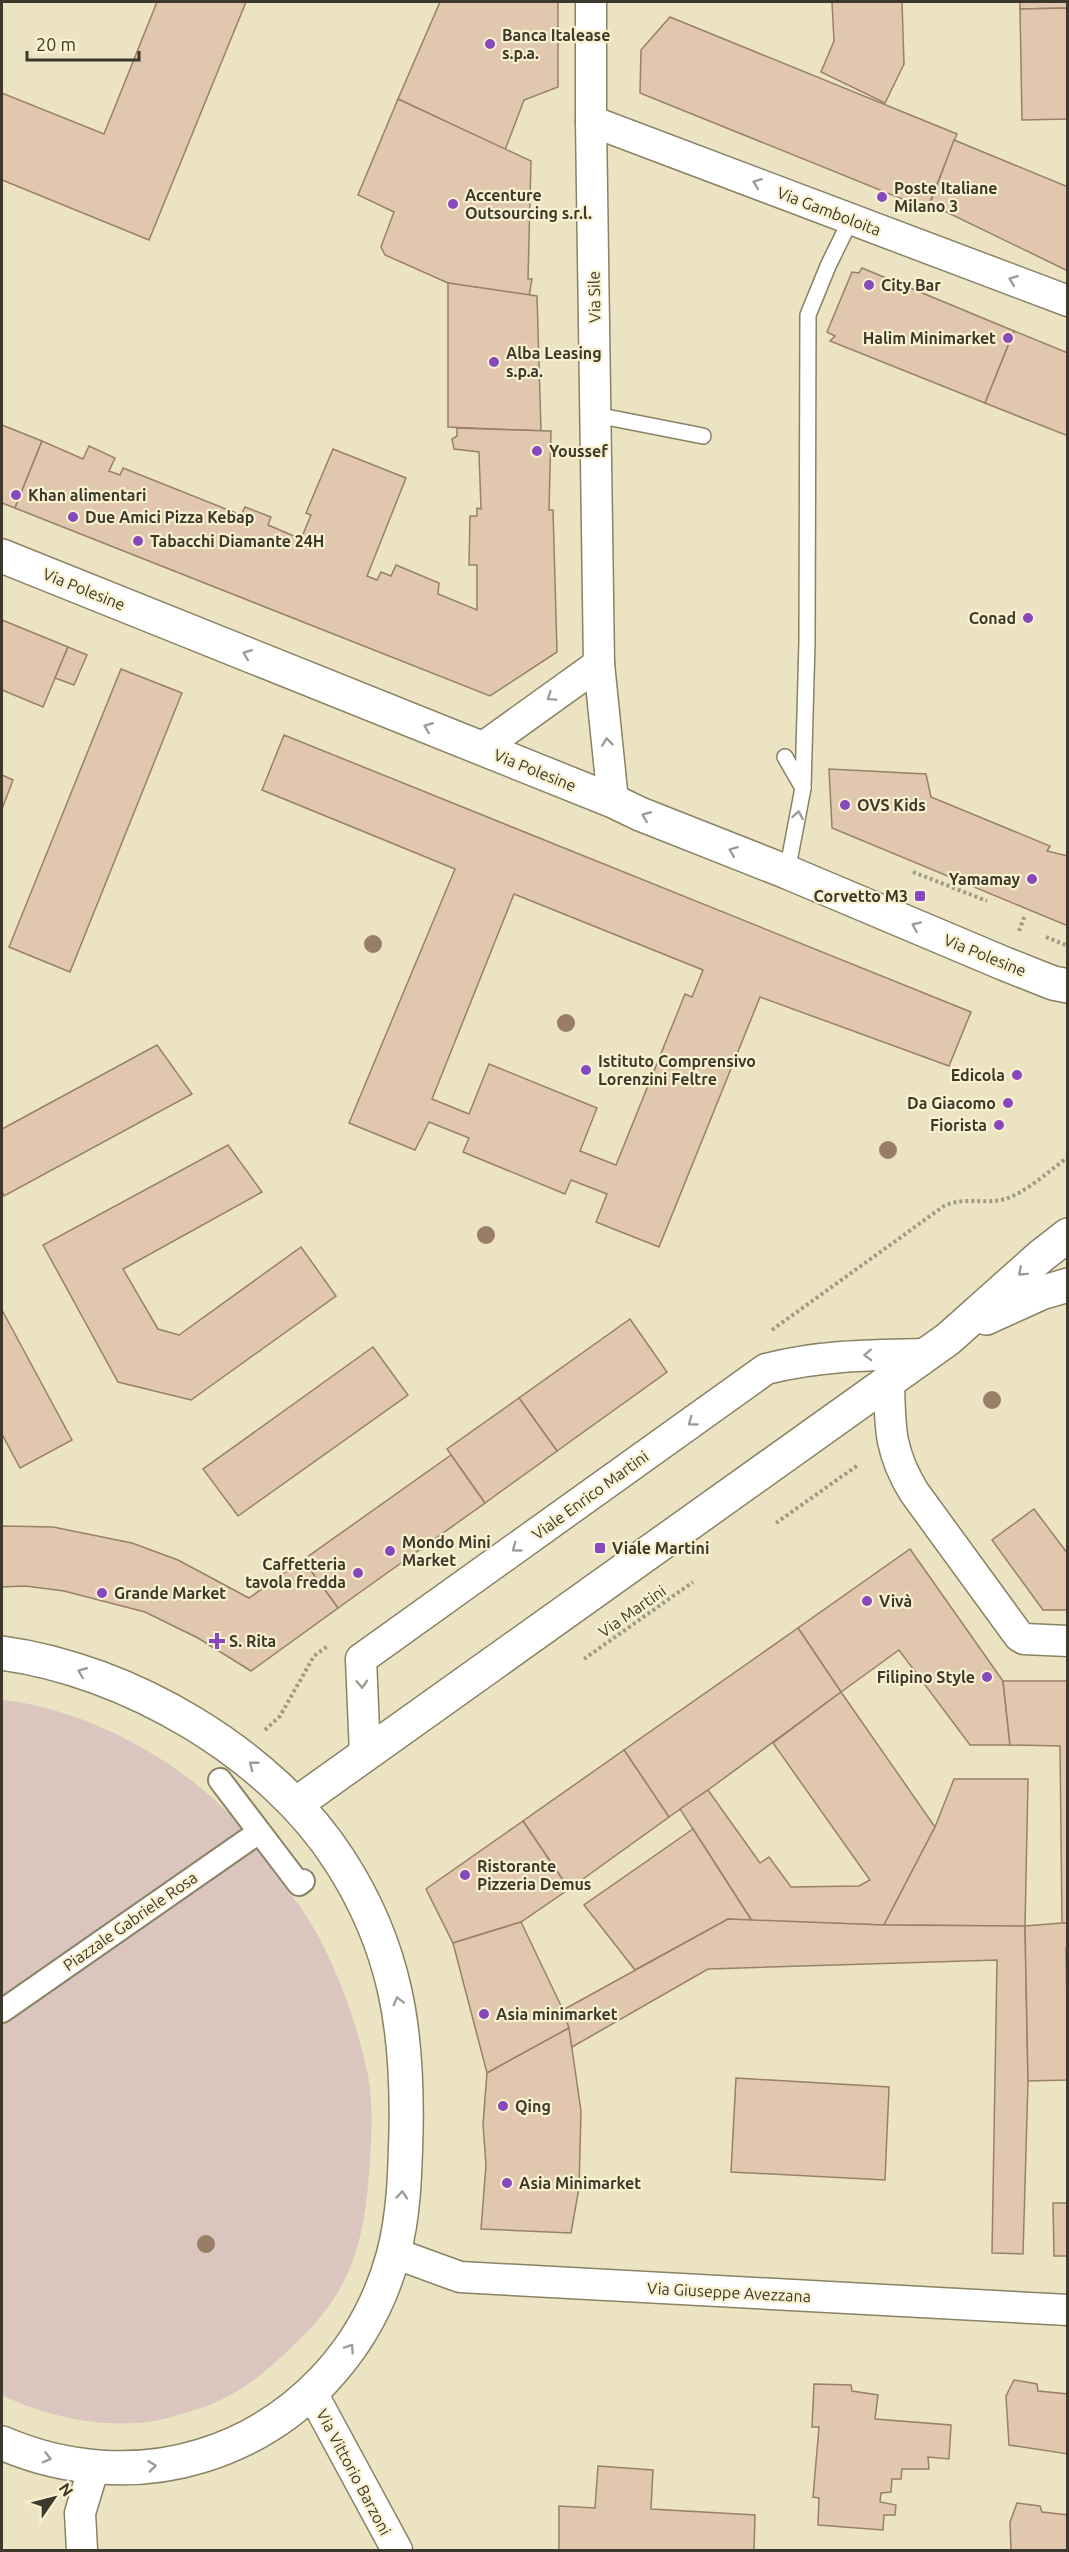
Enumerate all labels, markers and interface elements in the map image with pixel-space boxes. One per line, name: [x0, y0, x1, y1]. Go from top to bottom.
scale bar: [27, 24, 140, 62]
place label: Banca Italease s.p.a.: [502, 26, 610, 62]
text: 20 m: [36, 34, 76, 54]
marker: Banca Italease s.p.a.: [483, 37, 497, 51]
one-way arrow: [752, 178, 763, 191]
place label: Poste Italiane Milano 3: [894, 179, 997, 215]
street label: Via Gamboloita: [775, 183, 883, 239]
place label: Accenture Outsourcing s.r.l.: [465, 186, 592, 222]
marker: Poste Italiane Milano 3: [875, 190, 889, 204]
marker: Accenture Outsourcing s.r.l.: [446, 197, 460, 211]
street label: Via Sile: [585, 271, 603, 323]
one-way arrow: [1008, 275, 1019, 288]
place label: City Bar: [881, 276, 941, 294]
marker: City Bar: [862, 278, 876, 292]
place label: Halim Minimarket: [863, 329, 996, 347]
marker: Halim Minimarket: [1001, 331, 1015, 345]
place label: Alba Leasing s.p.a.: [506, 344, 602, 380]
marker: Alba Leasing s.p.a.: [487, 355, 501, 369]
place label: Youssef: [549, 442, 608, 460]
marker: Youssef: [530, 444, 544, 458]
place label: Khan alimentari: [28, 486, 147, 504]
marker: Khan alimentari: [9, 488, 23, 502]
place label: Due Amici Pizza Kebap: [85, 508, 254, 526]
marker: Due Amici Pizza Kebap: [66, 510, 80, 524]
place label: Tabacchi Diamante 24H: [150, 532, 324, 550]
marker: Tabacchi Diamante 24H: [131, 534, 145, 548]
street label: Via Polesine: [40, 564, 128, 614]
place label: Conad: [969, 609, 1016, 627]
marker: Conad: [1021, 611, 1035, 625]
one-way arrow: [242, 649, 253, 661]
one-way arrow: [547, 690, 558, 701]
one-way arrow: [423, 721, 434, 734]
one-way arrow: [601, 738, 614, 747]
street label: Via Polesine: [491, 745, 579, 795]
place label: OVS Kids: [857, 796, 926, 814]
marker: OVS Kids: [838, 798, 852, 812]
one-way arrow: [791, 810, 804, 820]
one-way arrow: [641, 811, 652, 823]
one-way arrow: [728, 846, 739, 859]
place label: Yamamay: [949, 870, 1020, 888]
marker: Yamamay: [1025, 872, 1039, 886]
place label: Corvetto M3: [813, 887, 908, 905]
marker: Corvetto M3: [913, 889, 927, 903]
one-way arrow: [911, 921, 922, 933]
street label: Via Polesine: [941, 930, 1029, 980]
place label: Istituto Comprensivo Lorenzini Feltre: [598, 1052, 756, 1088]
marker: Istituto Comprensivo Lorenzini Feltre: [579, 1063, 593, 1077]
place label: Edicola: [951, 1066, 1005, 1084]
marker: Edicola: [1010, 1068, 1024, 1082]
place label: Da Giacomo: [907, 1094, 996, 1112]
marker: Da Giacomo: [1001, 1096, 1015, 1110]
place label: Fiorista: [930, 1116, 987, 1134]
marker: Fiorista: [992, 1118, 1006, 1132]
one-way arrow: [1018, 1265, 1029, 1276]
one-way arrow: [864, 1349, 873, 1362]
one-way arrow: [687, 1415, 698, 1426]
street label: Viale Enrico Martini: [528, 1447, 652, 1543]
place label: Mondo Mini Market: [402, 1533, 491, 1569]
place label: Viale Martini: [612, 1539, 709, 1557]
one-way arrow: [512, 1541, 523, 1552]
marker: Viale Martini: [593, 1541, 607, 1555]
marker: Mondo Mini Market: [383, 1544, 397, 1558]
place label: Caffetteria tavola fredda: [245, 1555, 346, 1591]
marker: Caffetteria tavola fredda: [351, 1566, 365, 1580]
street label: Via Martini: [595, 1581, 669, 1641]
place label: Grande Market: [114, 1584, 226, 1602]
marker: Grande Market: [95, 1586, 109, 1600]
place label: Vivà: [879, 1592, 912, 1610]
marker: Vivà: [860, 1594, 874, 1608]
place label: S. Rita: [229, 1632, 276, 1650]
marker: S. Rita: [210, 1634, 224, 1648]
one-way arrow: [77, 1667, 88, 1679]
place label: Filipino Style: [877, 1668, 975, 1686]
marker: Filipino Style: [980, 1670, 994, 1684]
one-way arrow: [355, 1680, 368, 1689]
one-way arrow: [248, 1761, 259, 1772]
place label: Ristorante Pizzeria Demus: [477, 1857, 591, 1893]
street label: Piazzale Gabriele Rosa: [60, 1868, 200, 1974]
marker: Ristorante Pizzeria Demus: [458, 1868, 472, 1882]
one-way arrow: [392, 1996, 405, 2006]
place label: Asia minimarket: [496, 2005, 618, 2023]
marker: Asia minimarket: [477, 2007, 491, 2021]
place label: Qing: [515, 2097, 551, 2115]
marker: Qing: [496, 2099, 510, 2113]
place label: Asia Minimarket: [519, 2174, 641, 2192]
marker: Asia Minimarket: [500, 2176, 514, 2190]
one-way arrow: [395, 2190, 408, 2199]
street label: Via Giuseppe Avezzana: [647, 2279, 811, 2305]
one-way arrow: [342, 2344, 354, 2354]
street label: Via Vittorio Barzoni: [313, 2406, 395, 2538]
one-way arrow: [42, 2451, 52, 2464]
one-way arrow: [148, 2460, 157, 2473]
north arrow: [24, 2468, 84, 2528]
text: N: [55, 2479, 77, 2499]

